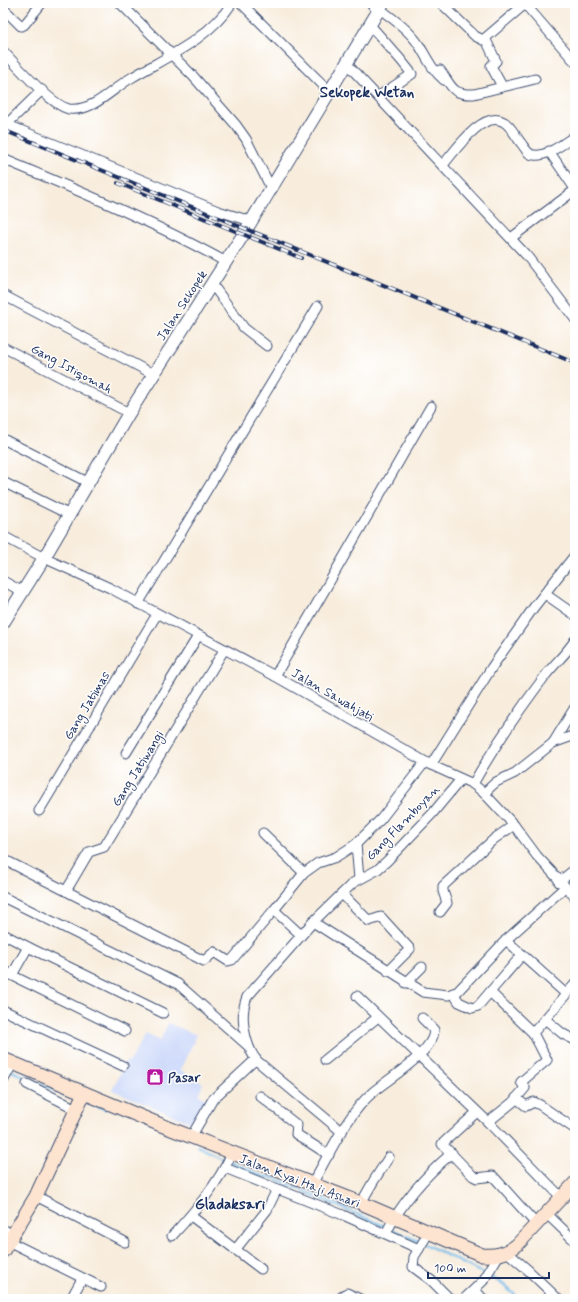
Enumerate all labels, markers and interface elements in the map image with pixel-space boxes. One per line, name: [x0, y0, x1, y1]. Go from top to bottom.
district label: Sekopek Wetan: [320, 83, 415, 103]
street label: Jalan Sekopek: [153, 267, 212, 344]
street label: Gang Istiqomah: [27, 341, 115, 399]
street label: Jalan Sawahjati: [288, 665, 376, 726]
street label: Gang Jatimas: [60, 668, 115, 744]
street label: Gang Jatiwangi: [108, 728, 169, 810]
street label: Gang Flamboyan: [363, 782, 444, 865]
shop icon: Pasar: [145, 1067, 165, 1087]
place label: Pasar: [168, 1070, 201, 1087]
street label: Jalan Kyai Haji Ashari: [237, 1151, 362, 1212]
district label: Gladaksari: [195, 1195, 266, 1215]
scale bar: [428, 1254, 549, 1280]
text: 100 m: [434, 1261, 466, 1277]

